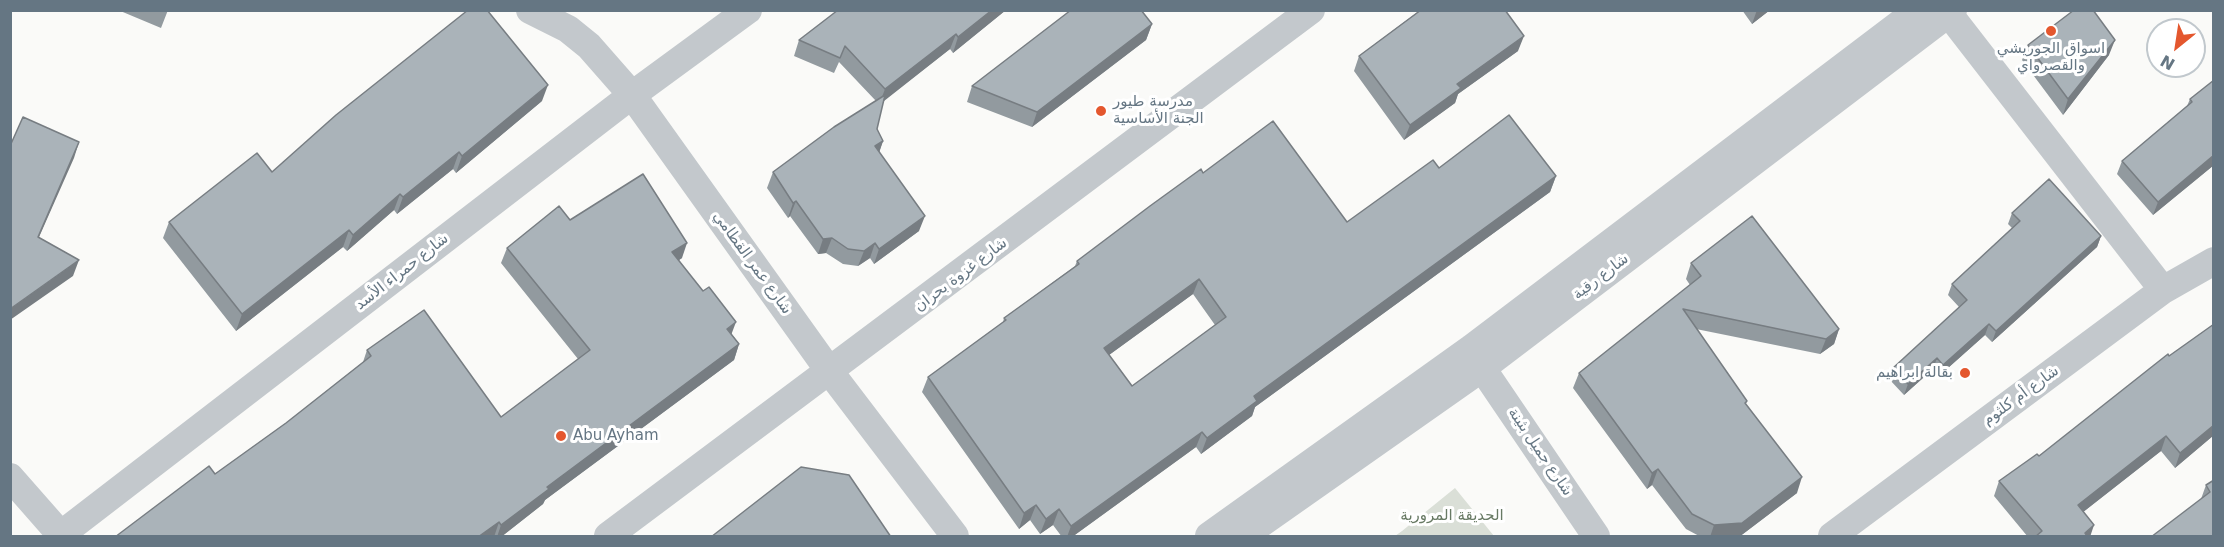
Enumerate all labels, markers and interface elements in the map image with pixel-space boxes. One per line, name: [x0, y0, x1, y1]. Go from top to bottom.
north arrow: [2146, 18, 2206, 78]
marker: اسواق الجوريشي والقصرواي: [2044, 24, 2058, 38]
place label: اسواق الجوريشي والقصرواي: [1997, 40, 2105, 75]
text: N: [2157, 51, 2178, 74]
place label: مدرسة طيور الجنة الأساسية: [1113, 93, 1204, 128]
marker: مدرسة طيور الجنة الأساسية: [1094, 104, 1108, 118]
street label: شارع عمر القطامي: [709, 208, 795, 318]
street label: شارع حمراء الأسد: [352, 230, 452, 314]
street label: شارع غزوة بحران: [911, 234, 1011, 316]
street label: شارع رقية: [1570, 250, 1632, 304]
street label: شارع أم كلثوم: [1979, 362, 2063, 430]
place label: بقالة ابراهيم: [1876, 364, 1953, 382]
marker: بقالة ابراهيم: [1958, 366, 1972, 380]
street label: شارع جميل بثينة: [1504, 404, 1576, 500]
place label: Abu Ayham: [573, 427, 658, 445]
marker: Abu Ayham: [554, 429, 568, 443]
park label: الحديقة المرورية: [1400, 507, 1504, 525]

